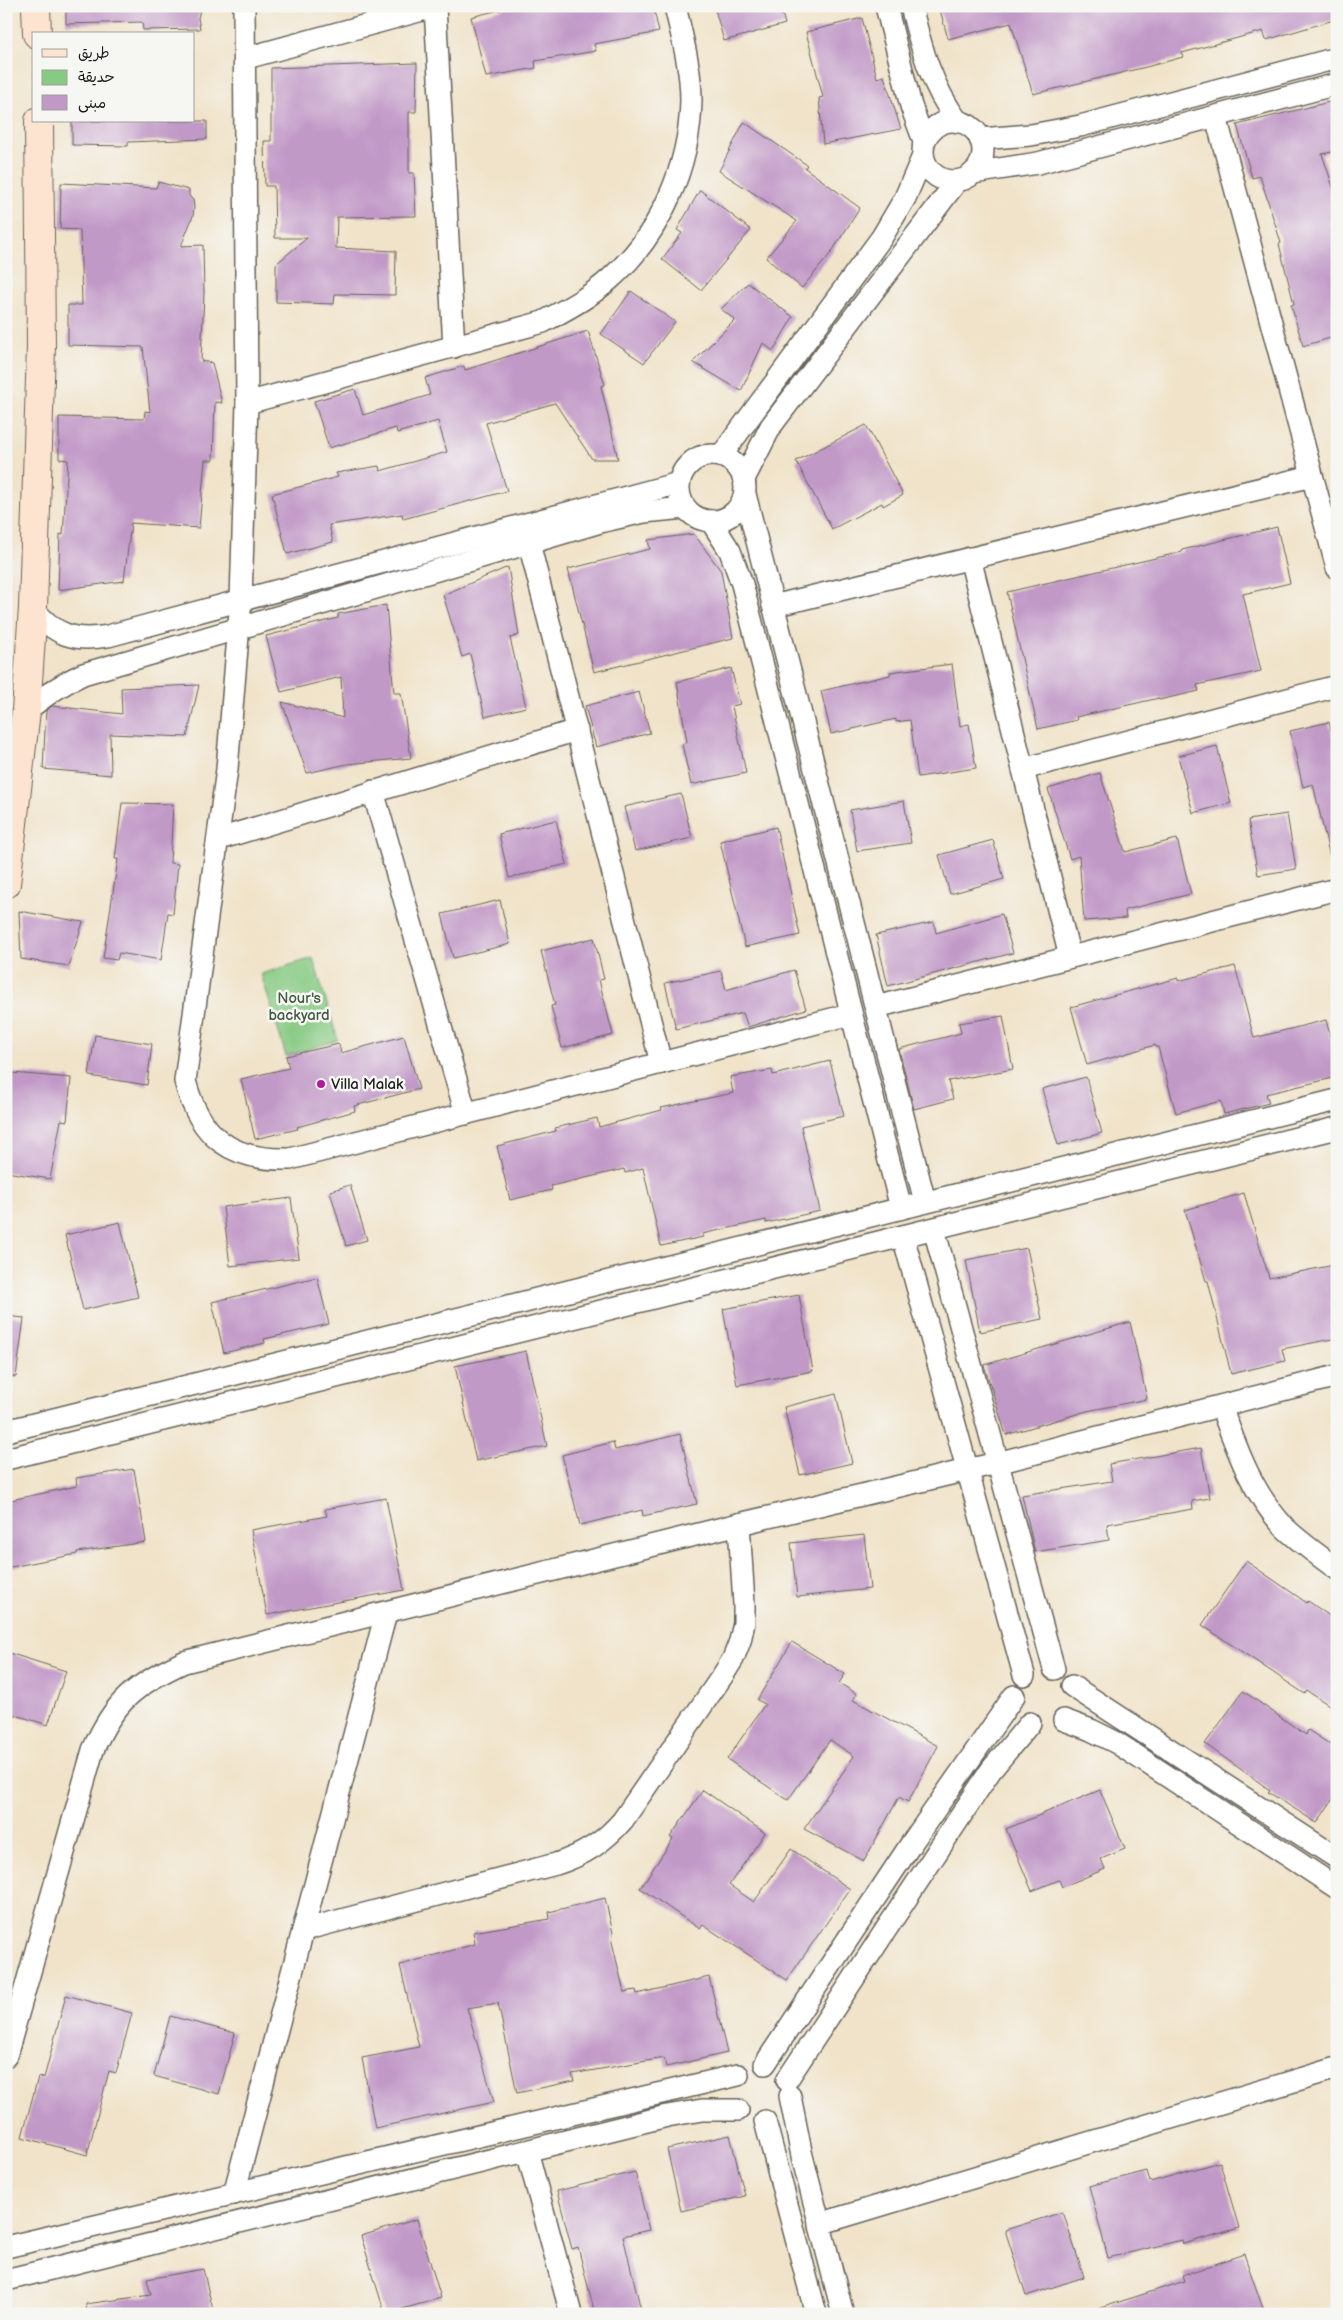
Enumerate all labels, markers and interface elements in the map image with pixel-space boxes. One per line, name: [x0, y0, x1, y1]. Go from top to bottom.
legend: [32, 32, 195, 122]
text: طريق: [78, 44, 110, 63]
text: حديقة: [78, 68, 115, 87]
text: مبنى: [78, 94, 106, 113]
park label: Nour's backyard: [268, 989, 330, 1025]
place label: Villa Malak: [331, 1075, 404, 1094]
marker: Villa Malak: [315, 1078, 327, 1090]

